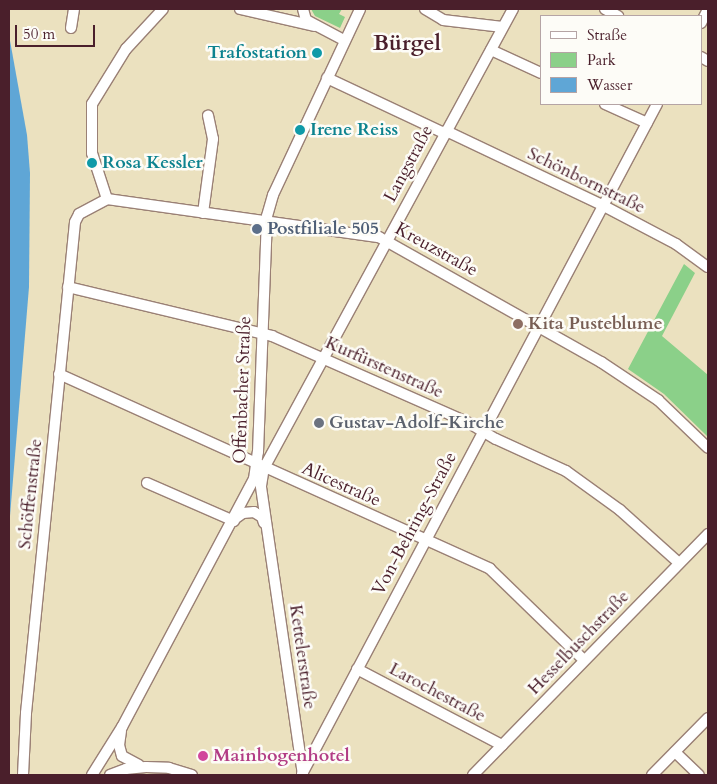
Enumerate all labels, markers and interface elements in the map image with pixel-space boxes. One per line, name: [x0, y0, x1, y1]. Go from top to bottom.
scale bar: [18, 15, 98, 47]
legend: [540, 15, 702, 105]
text: 50 m: [23, 24, 55, 44]
text: Straße: [587, 25, 627, 45]
district label: Bürgel: [373, 31, 441, 57]
place label: Trafostation: [207, 42, 307, 64]
marker: Trafostation: [311, 47, 323, 59]
text: Park: [587, 50, 616, 70]
text: Wasser: [587, 75, 632, 95]
place label: Irene Reiss: [310, 119, 398, 141]
street label: Langstraße: [380, 122, 438, 206]
marker: Irene Reiss: [294, 124, 306, 136]
street label: Schönbornstraße: [524, 143, 648, 219]
place label: Rosa Kessler: [102, 152, 203, 174]
marker: Rosa Kessler: [86, 157, 98, 169]
place label: Postfiliale 505: [267, 218, 379, 240]
street label: Kreuzstraße: [391, 218, 481, 282]
marker: Postfiliale 505: [251, 223, 263, 235]
place label: Kita Pusteblume: [528, 313, 663, 335]
street label: Offenbacher Straße: [230, 316, 256, 464]
marker: Kita Pusteblume: [512, 318, 524, 330]
street label: Kurfürstenstraße: [322, 332, 446, 404]
place label: Gustav-Adolf-Kirche: [329, 412, 504, 434]
marker: Gustav-Adolf-Kirche: [313, 417, 325, 429]
street label: Schöffenstraße: [14, 438, 48, 550]
street label: Von-Behring-Straße: [368, 449, 462, 599]
street label: Alicestraße: [298, 458, 384, 512]
street label: Hesselbuschstraße: [524, 586, 634, 700]
street label: Kettelerstraße: [284, 603, 320, 711]
street label: Larochestraße: [385, 659, 489, 727]
place label: Mainbogenhotel: [213, 745, 350, 767]
marker: Mainbogenhotel: [197, 750, 209, 762]

